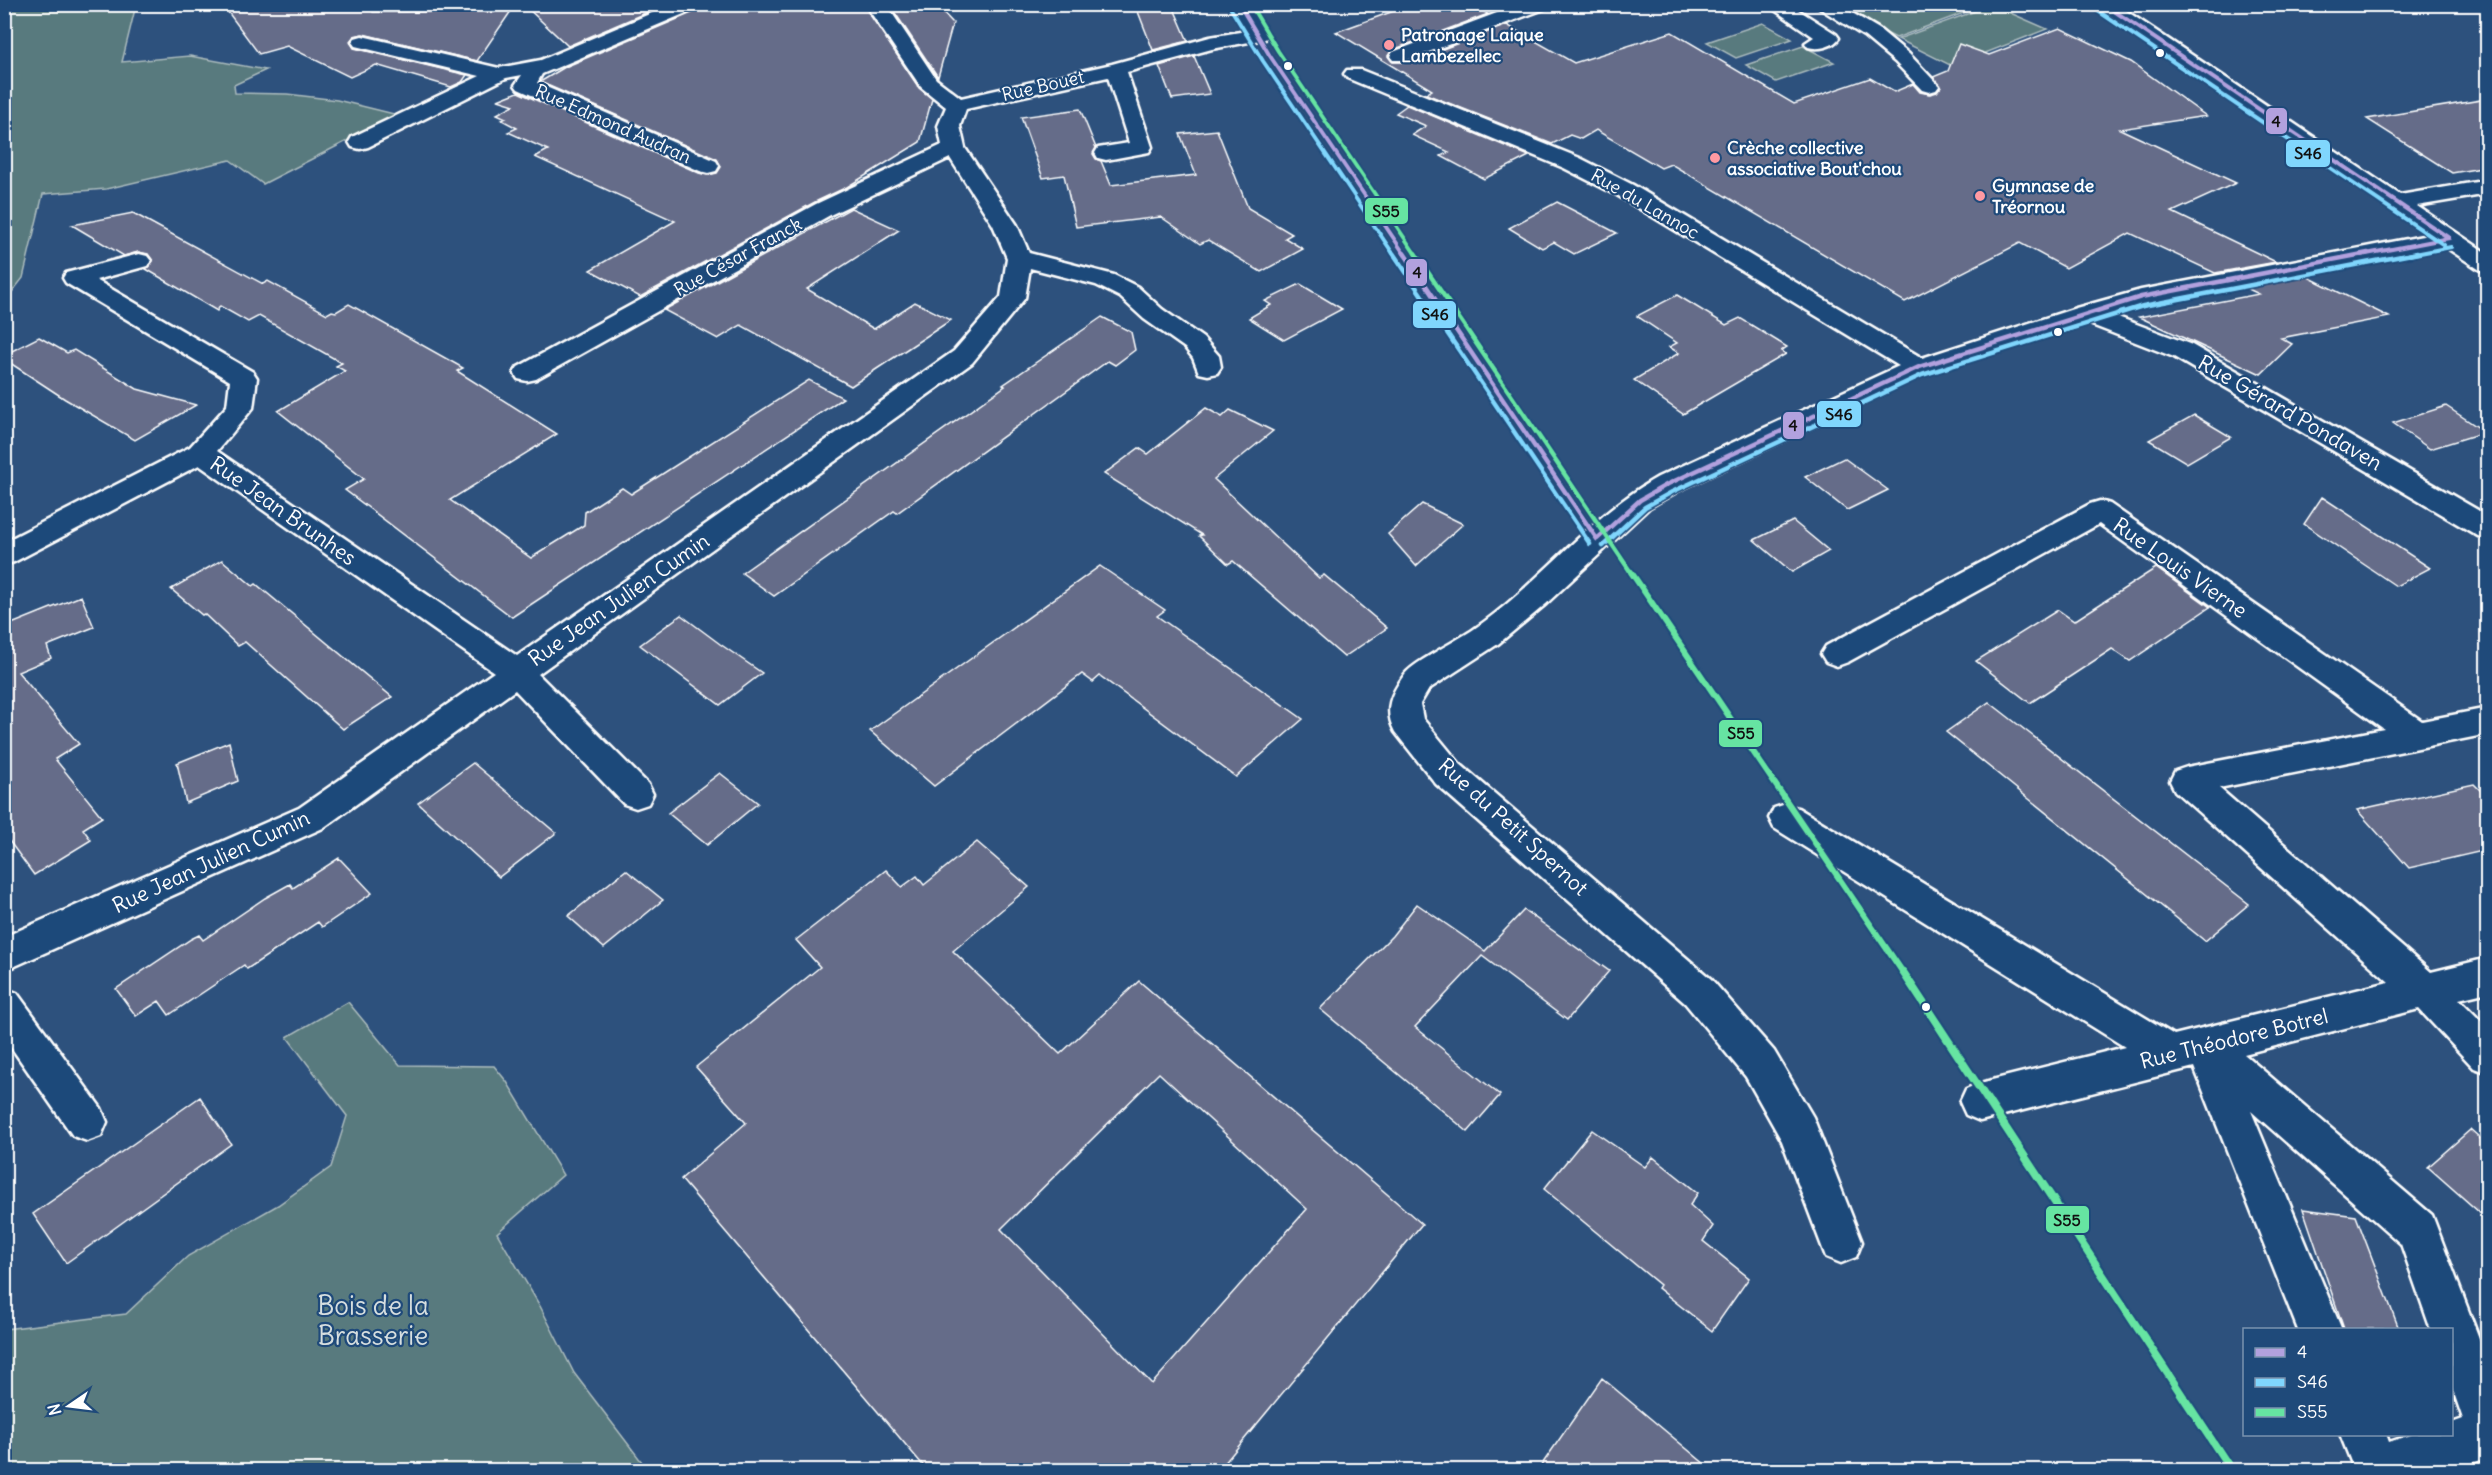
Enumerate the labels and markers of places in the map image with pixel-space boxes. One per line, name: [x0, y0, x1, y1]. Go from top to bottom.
place label: Patronage Laique Lambezellec: [1401, 23, 1544, 67]
marker: Patronage Laique Lambezellec: [1382, 38, 1396, 52]
unlabelled marker: [2154, 47, 2166, 59]
unlabelled marker: [1282, 60, 1294, 72]
place label: Crèche collective associative Bout'chou: [1727, 136, 1902, 180]
marker: Crèche collective associative Bout'chou: [1708, 151, 1722, 165]
place label: Gymnase de Tréornou: [1992, 174, 2094, 218]
marker: Gymnase de Tréornou: [1973, 189, 1987, 203]
unlabelled marker: [2052, 326, 2064, 338]
unlabelled marker: [1920, 1001, 1932, 1013]

